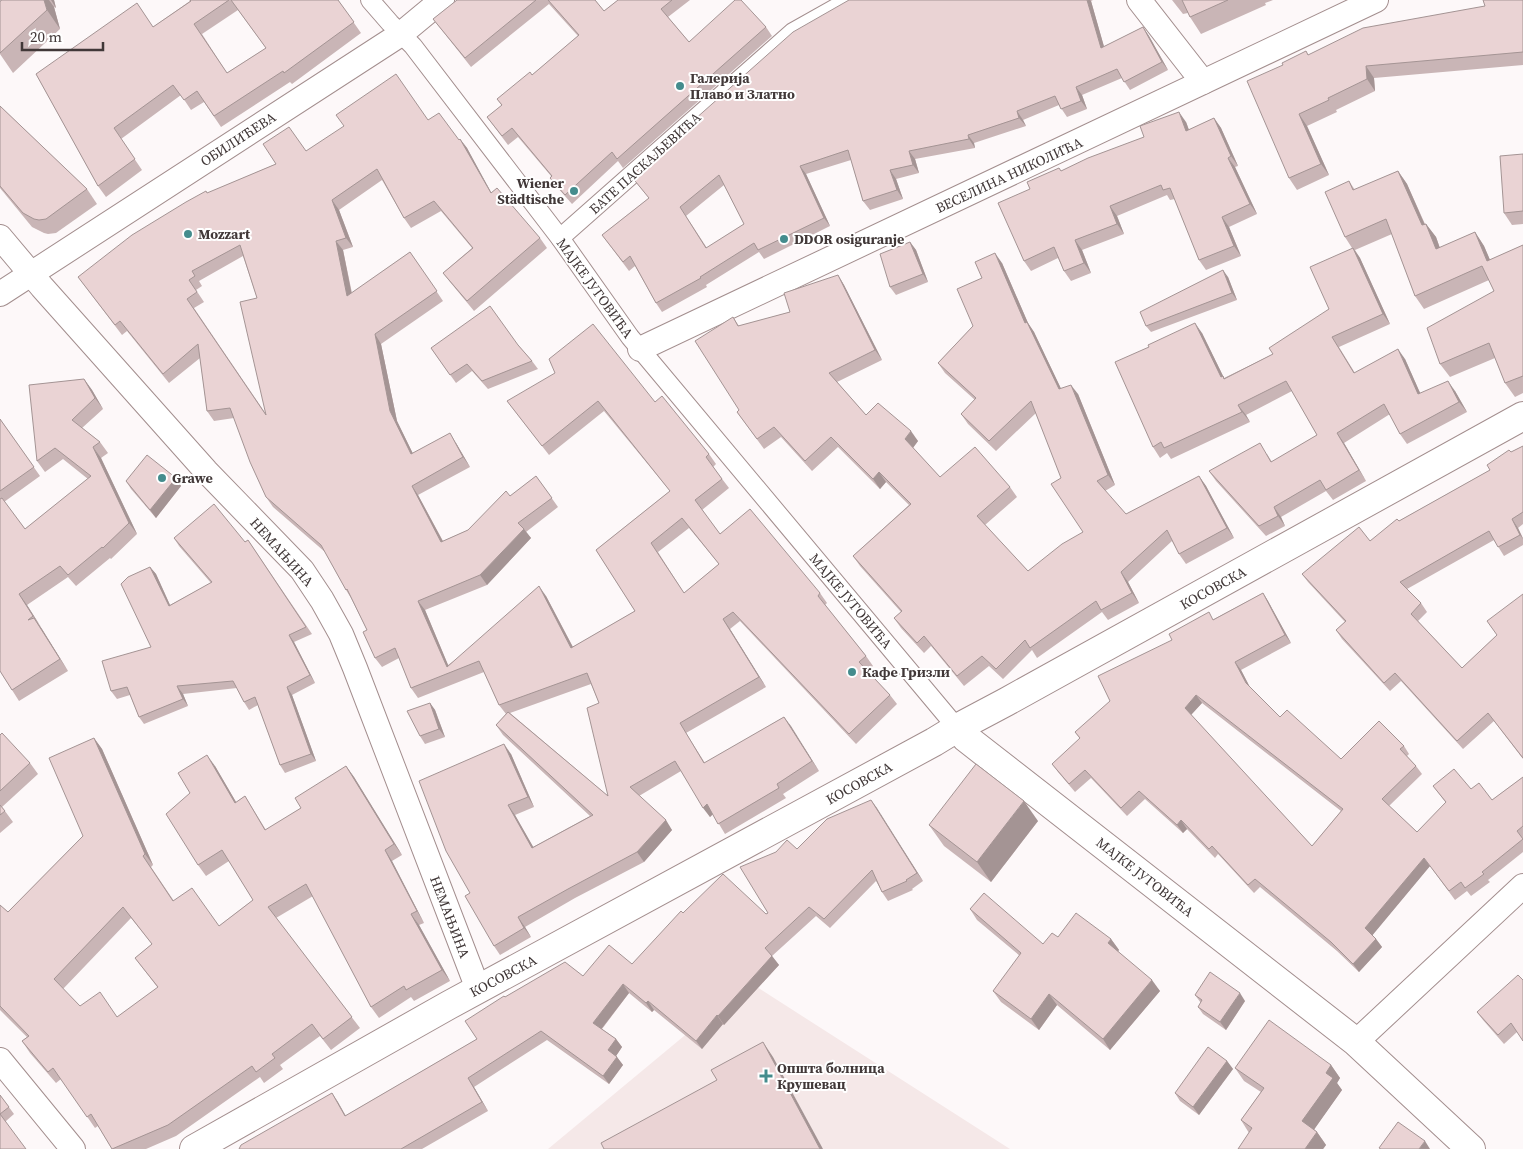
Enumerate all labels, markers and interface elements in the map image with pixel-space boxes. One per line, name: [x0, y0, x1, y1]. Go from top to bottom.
scale bar: [22, 20, 104, 52]
text: 20 m: [30, 26, 62, 47]
place label: Галерија Плаво и Златно: [690, 68, 795, 104]
marker: Галерија Плаво и Златно: [674, 80, 686, 92]
street label: ОБИЛИЋЕВА: [196, 107, 280, 171]
street label: БАТЕ ПАСКАЉЕВИЋА: [585, 107, 706, 219]
street label: ВЕСЕЛИНА НИКОЛИЋА: [932, 132, 1086, 218]
place label: Wiener Städtische: [497, 173, 564, 209]
marker: Wiener Städtische: [568, 185, 580, 197]
place label: Mozzart: [198, 224, 251, 244]
marker: Mozzart: [182, 228, 194, 240]
place label: DDOR osiguranje: [794, 229, 904, 249]
marker: DDOR osiguranje: [778, 233, 790, 245]
street label: МАЈКЕ ЈУГОВИЋА: [552, 234, 639, 343]
place label: Grawe: [172, 468, 213, 488]
marker: Grawe: [156, 472, 168, 484]
street label: НЕМАЊИНА: [246, 513, 319, 591]
street label: МАЈКЕ ЈУГОВИЋА: [805, 549, 897, 654]
street label: КОСОВСКА: [1176, 561, 1250, 614]
place label: Кафе Гризли: [862, 662, 950, 682]
marker: Кафе Гризли: [846, 666, 858, 678]
street label: КОСОВСКА: [822, 756, 896, 809]
street label: МАЈКЕ ЈУГОВИЋА: [1092, 832, 1199, 922]
street label: НЕМАЊИНА: [425, 873, 475, 962]
street label: КОСОВСКА: [466, 950, 541, 1002]
place label: Општа болница Крушевац: [777, 1058, 885, 1094]
marker: Општа болница Крушевац: [759, 1069, 773, 1083]

